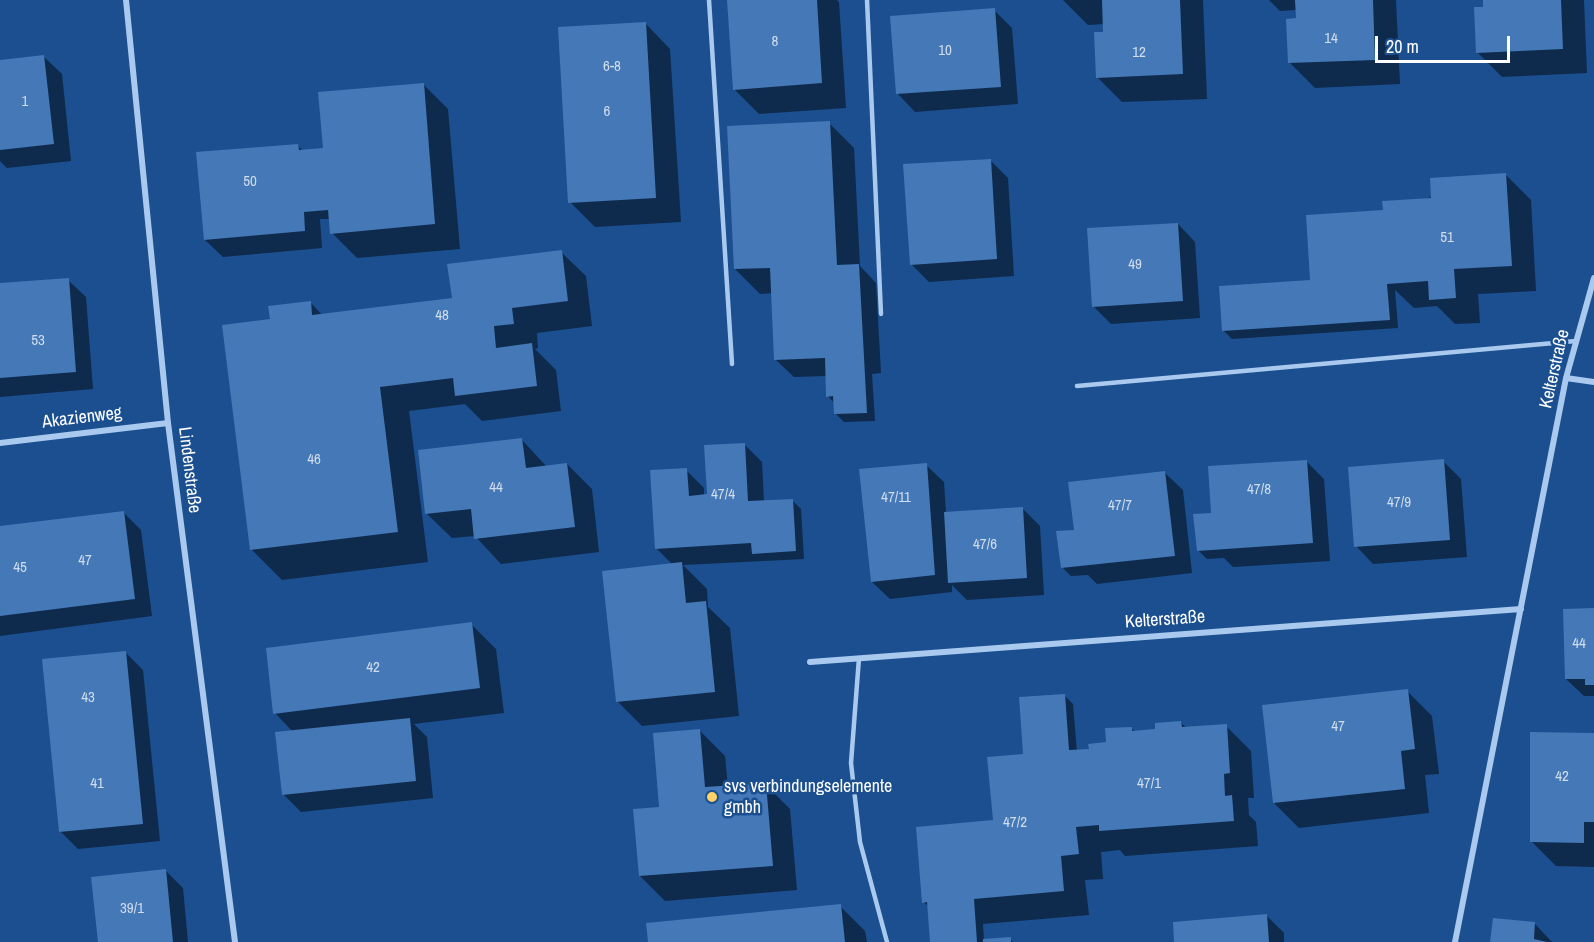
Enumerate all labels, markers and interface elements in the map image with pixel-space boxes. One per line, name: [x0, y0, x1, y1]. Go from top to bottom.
scale bar: [1378, 24, 1513, 62]
house number: 14: [1324, 30, 1338, 48]
house number: 8: [772, 33, 778, 51]
text: 20 m: [1386, 34, 1419, 59]
house number: 10: [938, 42, 952, 60]
house number: 12: [1132, 44, 1146, 62]
house number: 6-8: [603, 58, 621, 76]
house number: 1: [22, 93, 28, 111]
house number: 6: [604, 103, 610, 121]
house number: 50: [243, 173, 257, 191]
house number: 51: [1440, 229, 1454, 247]
house number: 49: [1128, 256, 1142, 274]
house number: 48: [435, 307, 449, 325]
street label: Kelterstraße: [1535, 327, 1575, 411]
house number: 53: [31, 332, 45, 350]
street label: Akazienweg: [41, 402, 123, 434]
street label: Lindenstraße: [173, 426, 205, 514]
house number: 46: [307, 451, 321, 469]
house number: 44: [489, 479, 503, 497]
house number: 47/8: [1247, 481, 1271, 499]
house number: 47/4: [711, 486, 735, 504]
house number: 47/11: [881, 489, 911, 507]
house number: 47/9: [1387, 494, 1411, 512]
house number: 47/7: [1108, 497, 1132, 515]
house number: 47/6: [973, 536, 997, 554]
house number: 47: [78, 552, 92, 570]
house number: 45: [13, 559, 27, 577]
street label: Kelterstraße: [1124, 606, 1206, 634]
house number: 44: [1572, 635, 1586, 653]
house number: 42: [366, 659, 380, 677]
house number: 43: [81, 689, 95, 707]
house number: 47: [1331, 718, 1345, 736]
house number: 42: [1555, 768, 1569, 786]
house number: 41: [90, 775, 104, 793]
house number: 47/1: [1137, 775, 1161, 793]
place label: svs verbindungselemente gmbh: [724, 776, 892, 818]
marker: svs verbindungselemente gmbh: [705, 790, 719, 804]
house number: 47/2: [1003, 814, 1027, 832]
house number: 39/1: [120, 900, 144, 918]

